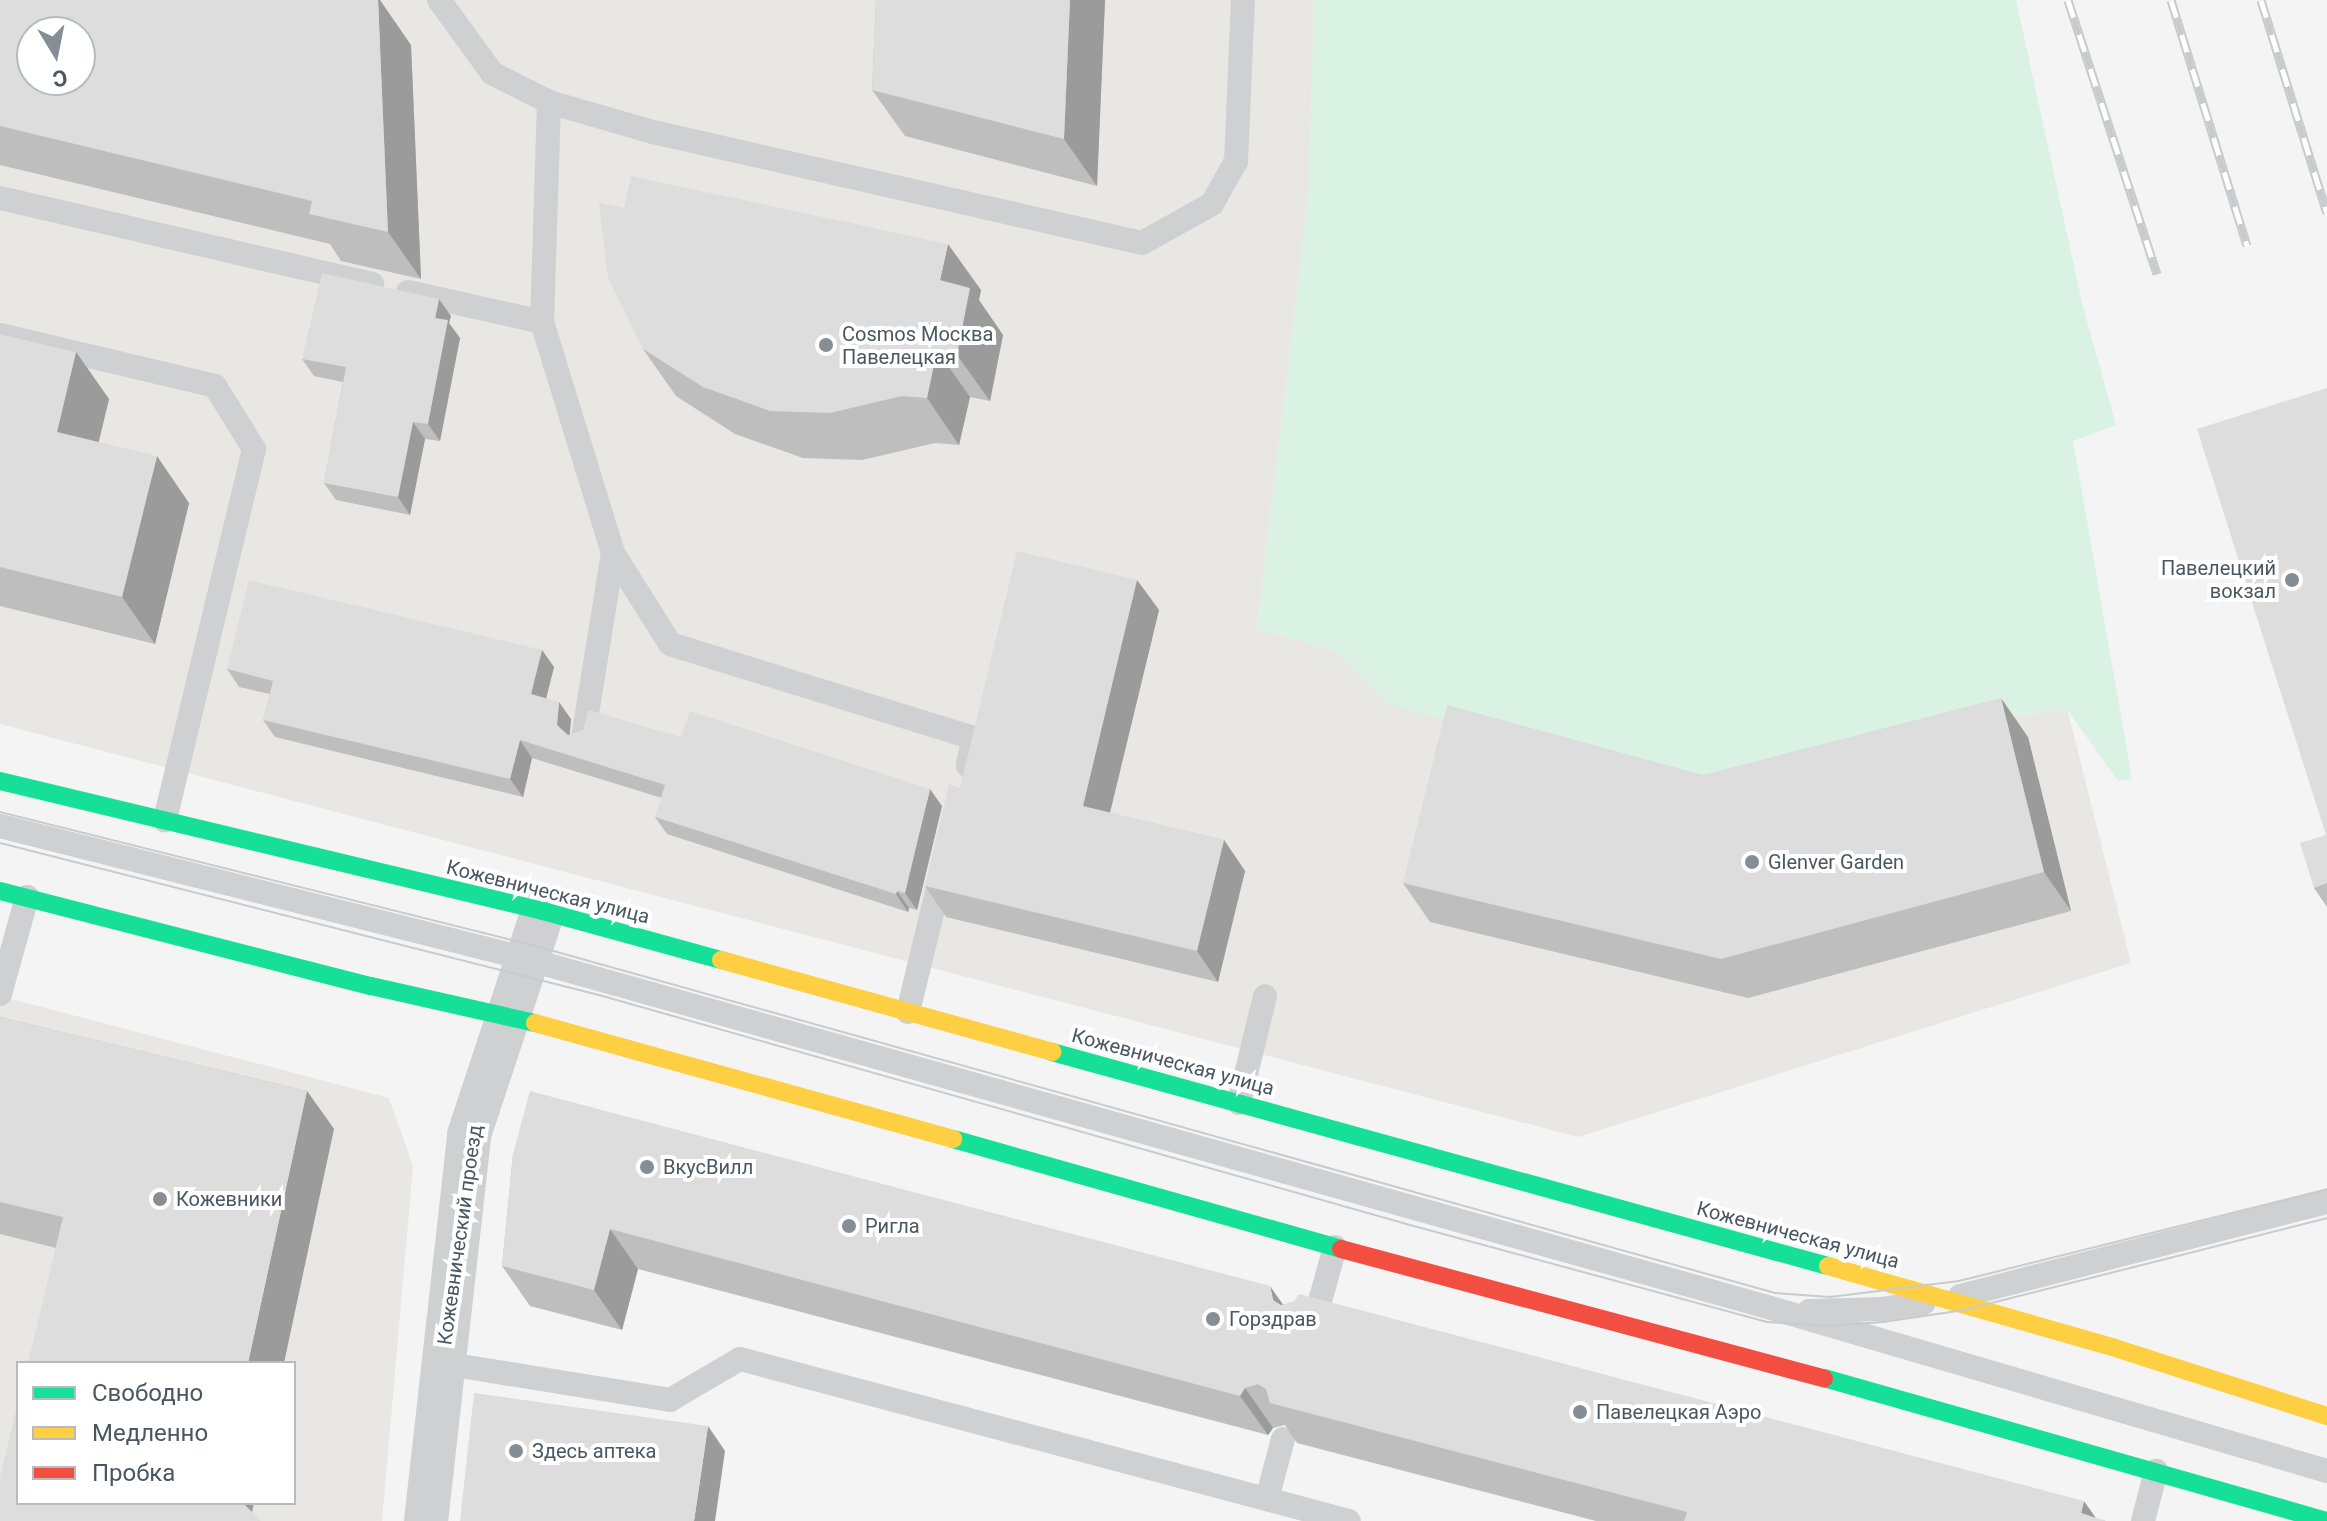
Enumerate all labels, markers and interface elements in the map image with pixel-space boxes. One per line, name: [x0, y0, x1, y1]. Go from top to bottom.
north arrow: [16, 16, 96, 96]
text: С: [51, 65, 69, 92]
place label: Cosmos Москва Павелецкая: [842, 322, 993, 369]
marker: Cosmos Москва Павелецкая: [817, 336, 835, 354]
place label: Павелецкий вокзал: [2161, 556, 2276, 603]
marker: Павелецкий вокзал: [2283, 571, 2301, 589]
place label: Glenver Garden: [1768, 850, 1904, 874]
marker: Glenver Garden: [1743, 853, 1761, 871]
street label: Кожевническая улица: [444, 855, 652, 929]
street label: Кожевническая улица: [1069, 1023, 1277, 1101]
street label: Кожевнический проезд: [433, 1123, 487, 1347]
place label: ВкусВилл: [663, 1155, 753, 1179]
marker: ВкусВилл: [638, 1158, 656, 1176]
place label: Кожевники: [176, 1187, 282, 1211]
marker: Кожевники: [151, 1190, 169, 1208]
street label: Кожевническая улица: [1694, 1196, 1902, 1274]
place label: Ригла: [865, 1214, 920, 1238]
marker: Ригла: [840, 1217, 858, 1235]
place label: Горздрав: [1229, 1307, 1317, 1331]
marker: Горздрав: [1204, 1310, 1222, 1328]
legend: [16, 1361, 296, 1505]
text: Свободно: [92, 1379, 203, 1407]
place label: Павелецкая Аэро: [1596, 1400, 1761, 1424]
marker: Павелецкая Аэро: [1571, 1403, 1589, 1421]
text: Медленно: [92, 1419, 208, 1447]
place label: Здесь аптека: [532, 1439, 656, 1463]
marker: Здесь аптека: [507, 1442, 525, 1460]
text: Пробка: [92, 1459, 175, 1487]

